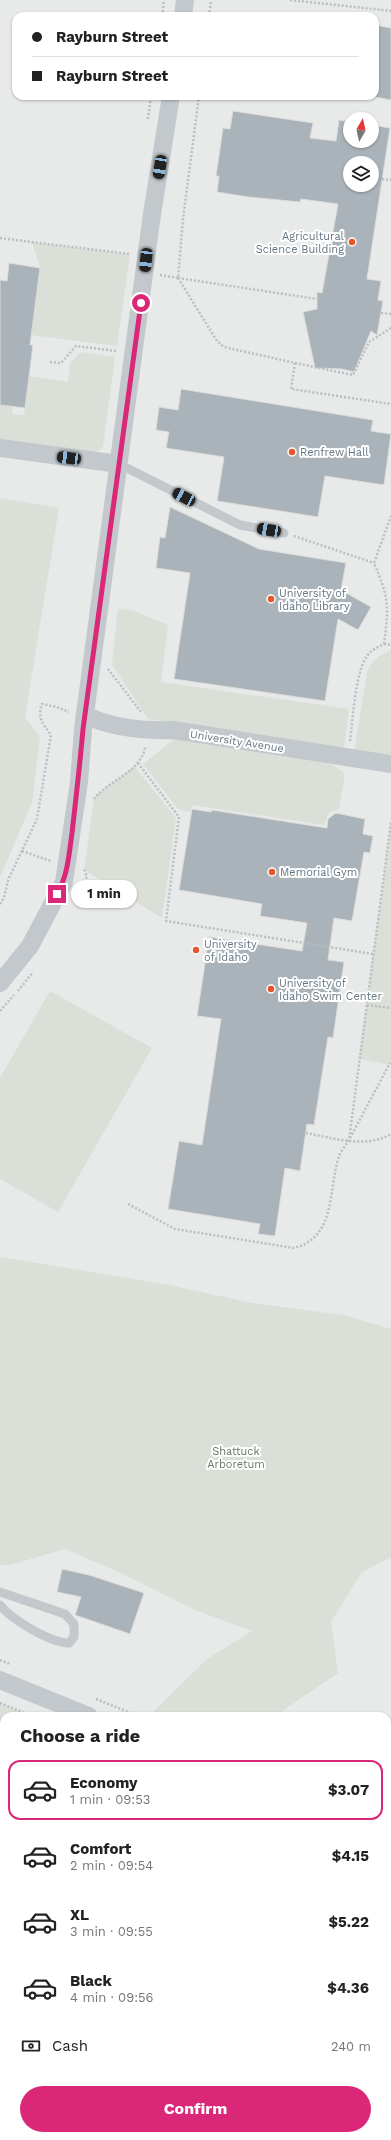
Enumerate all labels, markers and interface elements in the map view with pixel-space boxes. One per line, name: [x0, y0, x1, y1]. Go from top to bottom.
text: Rayburn Street: [56, 28, 168, 46]
text: Rayburn Street: [56, 67, 168, 85]
north arrow: [343, 112, 379, 148]
map controls: [343, 112, 379, 192]
car: [152, 154, 168, 180]
button: layers: [343, 156, 379, 192]
place label: Agricultural Science Building: [256, 230, 345, 256]
marker: Agricultural Science Building: [347, 237, 357, 247]
car: [139, 247, 153, 273]
route start: [132, 294, 150, 312]
place label: Renfrew Hall: [300, 446, 369, 459]
marker: Renfrew Hall: [287, 447, 297, 457]
car: [56, 451, 82, 465]
car: [171, 486, 197, 508]
car: [256, 522, 282, 538]
place label: University of Idaho Library: [279, 587, 350, 613]
marker: University of Idaho Library: [266, 594, 276, 604]
street label: University Avenue: [189, 728, 285, 755]
place label: Memorial Gym: [280, 866, 357, 879]
marker: Memorial Gym: [267, 867, 277, 877]
callout: 1 min: [71, 880, 137, 908]
route end: [48, 885, 66, 903]
text: 1 min: [87, 886, 121, 901]
place label: University of Idaho: [204, 938, 257, 964]
marker: University of Idaho: [191, 945, 201, 955]
place label: University of Idaho Swim Center: [279, 977, 382, 1003]
marker: University of Idaho Swim Center: [266, 984, 276, 994]
park label: Shattuck Arboretum: [207, 1445, 265, 1471]
text: Choose a ride: [20, 1725, 140, 1746]
icon: car: [22, 1772, 58, 1808]
text: Economy: [70, 1774, 137, 1792]
text: $3.07: [328, 1781, 369, 1799]
text: 1 min · 09:53: [70, 1792, 150, 1807]
icon: car: [22, 1838, 58, 1874]
text: Comfort: [70, 1840, 131, 1858]
text: $4.15: [332, 1847, 369, 1865]
text: 2 min · 09:54: [70, 1858, 153, 1873]
icon: car: [22, 1904, 58, 1940]
text: XL: [70, 1906, 89, 1924]
text: $5.22: [328, 1913, 369, 1931]
text: 3 min · 09:55: [70, 1924, 153, 1939]
icon: car: [22, 1970, 58, 2006]
text: Black: [70, 1972, 112, 1990]
text: $4.36: [327, 1979, 369, 1997]
text: 4 min · 09:56: [70, 1990, 154, 2005]
icon: cash: [20, 2035, 42, 2057]
text: Cash: [52, 2037, 88, 2055]
text: 240 m: [331, 2039, 371, 2054]
button: Confirm: [20, 2086, 371, 2132]

